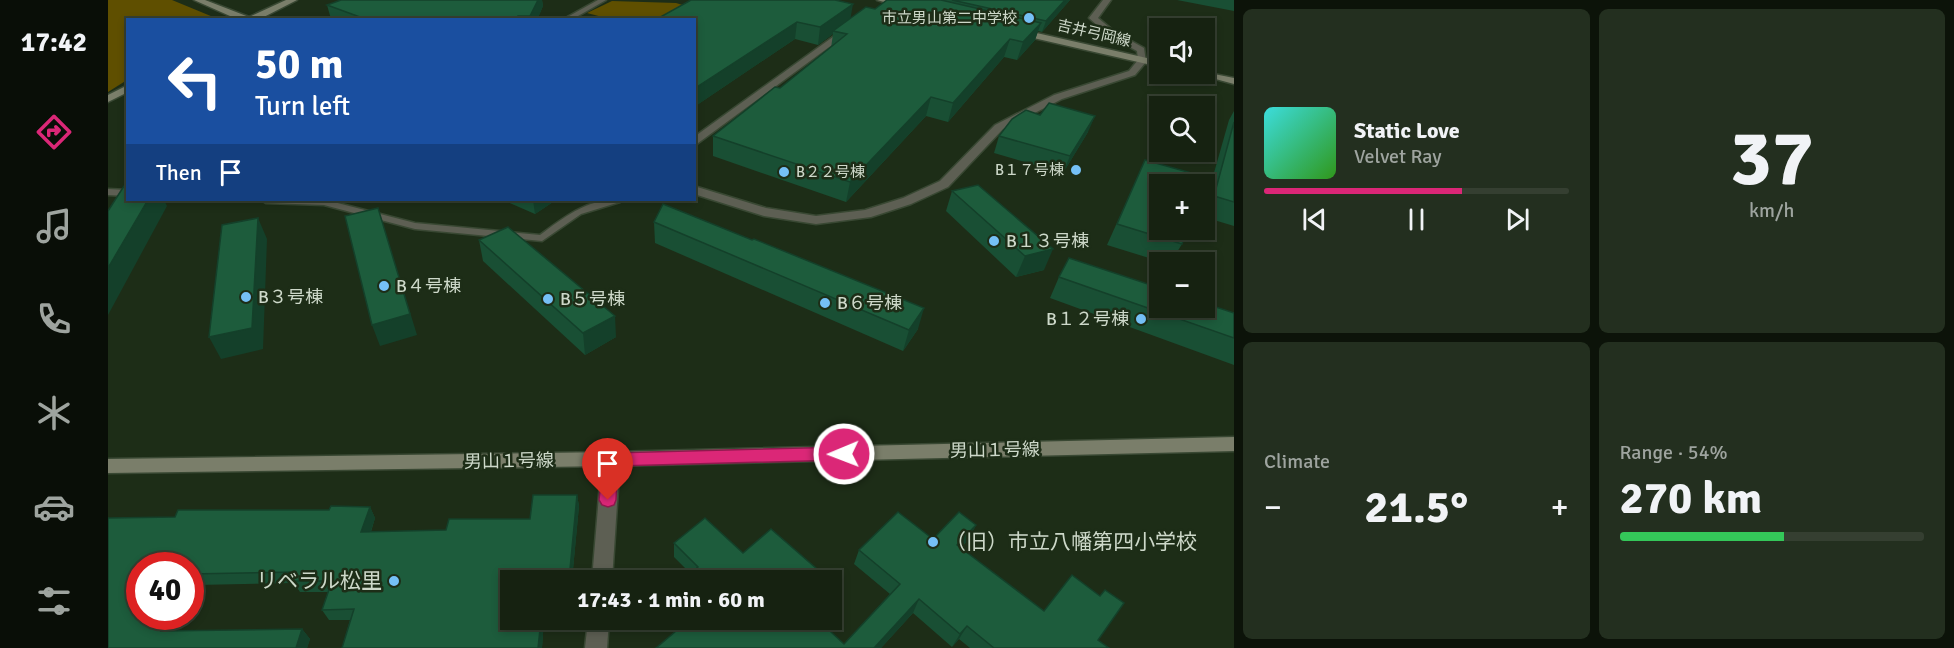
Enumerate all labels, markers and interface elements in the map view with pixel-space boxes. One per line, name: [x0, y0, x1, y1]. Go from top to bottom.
place label: 市立男山第二中学校: [882, 9, 1017, 27]
marker: 市立男山第二中学校: [1022, 11, 1036, 25]
street label: 吉井弓岡線: [1055, 16, 1133, 50]
map controls: [1149, 18, 1215, 318]
button: sound: [1149, 18, 1215, 84]
text: 17:42: [21, 26, 87, 59]
text: 50 m: [255, 39, 344, 90]
icon: left: [156, 42, 234, 120]
text: Turn left: [255, 90, 350, 123]
button: search: [1149, 96, 1215, 162]
icon: directions: [33, 111, 75, 153]
text: 37: [1730, 111, 1814, 207]
text: Static Love: [1354, 117, 1460, 144]
text: Velvet Ray: [1354, 144, 1442, 169]
icon: arrive: [214, 156, 247, 189]
text: Then: [156, 159, 202, 186]
place label: B１７号棟: [995, 161, 1064, 179]
place label: B２２号棟: [796, 163, 865, 181]
marker: B１７号棟: [1069, 163, 1083, 177]
marker: B２２号棟: [777, 165, 791, 179]
button: +: [1149, 174, 1215, 240]
text: km/h: [1749, 198, 1794, 223]
icon: previous: [1298, 203, 1331, 236]
icon: pause: [1400, 203, 1433, 236]
icon: next: [1501, 203, 1534, 236]
icon: music: [33, 205, 75, 247]
place label: B１３号棟: [1006, 230, 1089, 252]
marker: B１３号棟: [987, 234, 1001, 248]
button: −: [1149, 252, 1215, 318]
place label: B４号棟: [396, 275, 461, 297]
marker: B４号棟: [377, 279, 391, 293]
place label: B３号棟: [258, 286, 323, 308]
place label: B５号棟: [560, 288, 625, 310]
marker: B３号棟: [239, 290, 253, 304]
marker: B５号棟: [541, 292, 555, 306]
place label: B６号棟: [837, 292, 902, 314]
marker: B６号棟: [818, 296, 832, 310]
icon: phone: [33, 298, 75, 340]
place label: B１２号棟: [1046, 308, 1129, 330]
marker: B１２号棟: [1134, 312, 1148, 326]
icon: climate: [33, 392, 75, 434]
position arrow: [812, 422, 876, 486]
pin: [582, 438, 633, 500]
street label: 男山１号線: [950, 438, 1040, 462]
text: Range · 54%: [1620, 440, 1728, 465]
icon: arrive: [591, 447, 624, 480]
street label: 男山１号線: [464, 449, 554, 473]
text: Climate: [1264, 449, 1330, 474]
text: 270 km: [1620, 471, 1762, 526]
text: 21.5°: [1364, 480, 1468, 535]
icon: car: [33, 486, 75, 528]
text: −: [1264, 487, 1282, 528]
text: +: [1551, 487, 1568, 528]
place label: （旧）市立八幡第四小学校: [945, 529, 1197, 555]
marker: （旧）市立八幡第四小学校: [926, 535, 940, 549]
speed limit sign: 40: [126, 552, 204, 630]
place label: リベラル松里: [256, 568, 382, 594]
marker: リベラル松里: [387, 574, 401, 588]
icon: filters: [33, 580, 75, 622]
text: 17:43 · 1 min · 60 m: [577, 586, 765, 613]

